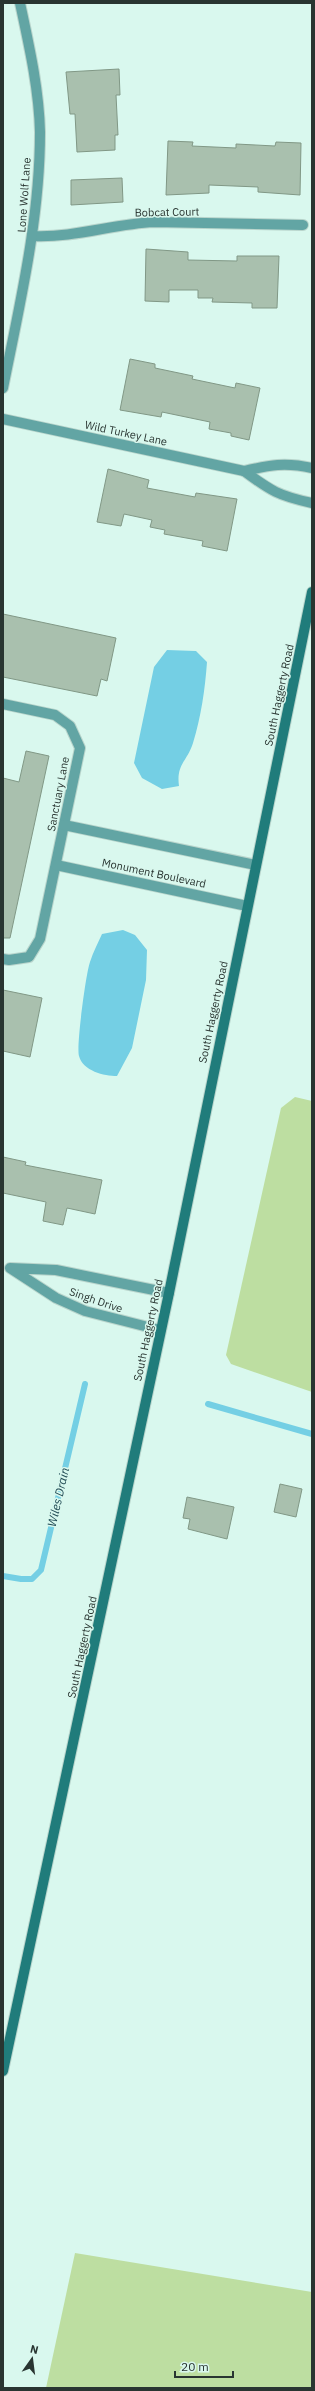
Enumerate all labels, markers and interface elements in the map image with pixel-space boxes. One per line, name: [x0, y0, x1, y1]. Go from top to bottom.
street label: Lone Wolf Lane: [14, 157, 34, 233]
street label: Bobcat Court: [134, 204, 200, 220]
street label: Wild Turkey Lane: [84, 417, 168, 449]
street label: South Haggerty Road: [261, 643, 297, 747]
street label: Sanctuary Lane: [44, 755, 72, 833]
street label: Monument Boulevard: [101, 855, 207, 891]
street label: South Haggerty Road: [195, 960, 231, 1064]
street label: South Haggerty Road: [130, 1278, 166, 1382]
street label: Singh Drive: [67, 1284, 125, 1316]
water label: Wiles Drain: [44, 1466, 72, 1528]
street label: South Haggerty Road: [64, 1595, 100, 1699]
north arrow: [12, 2339, 52, 2379]
text: N: [29, 2342, 40, 2357]
scale bar: [175, 2353, 233, 2379]
text: 20 m: [181, 2359, 209, 2374]

